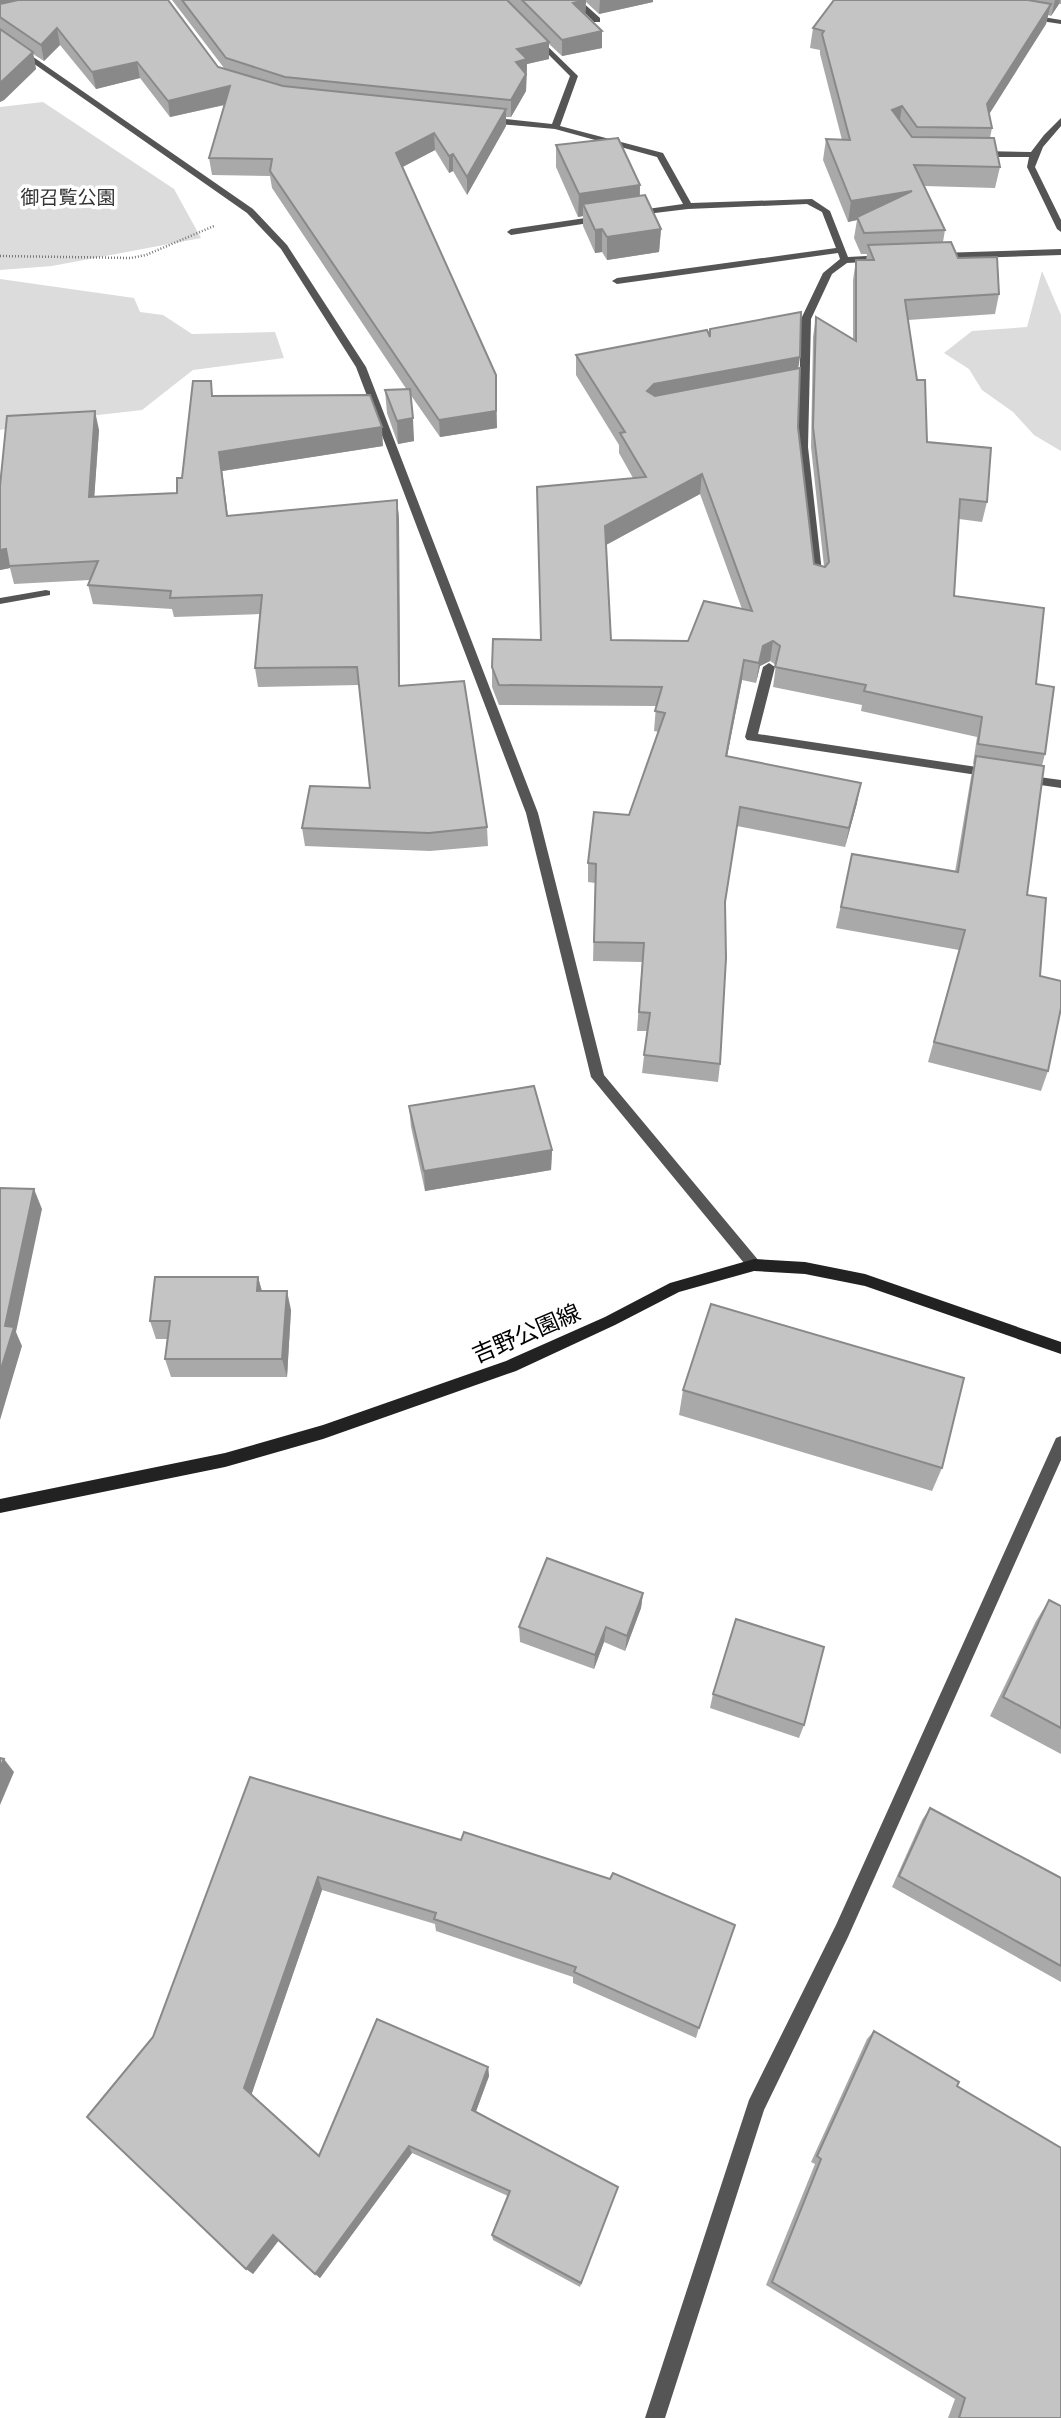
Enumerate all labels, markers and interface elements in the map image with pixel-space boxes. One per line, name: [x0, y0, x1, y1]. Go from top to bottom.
park label: 御召覧公園: [20, 185, 116, 209]
street label: 吉野公園線: [467, 1297, 585, 1369]

